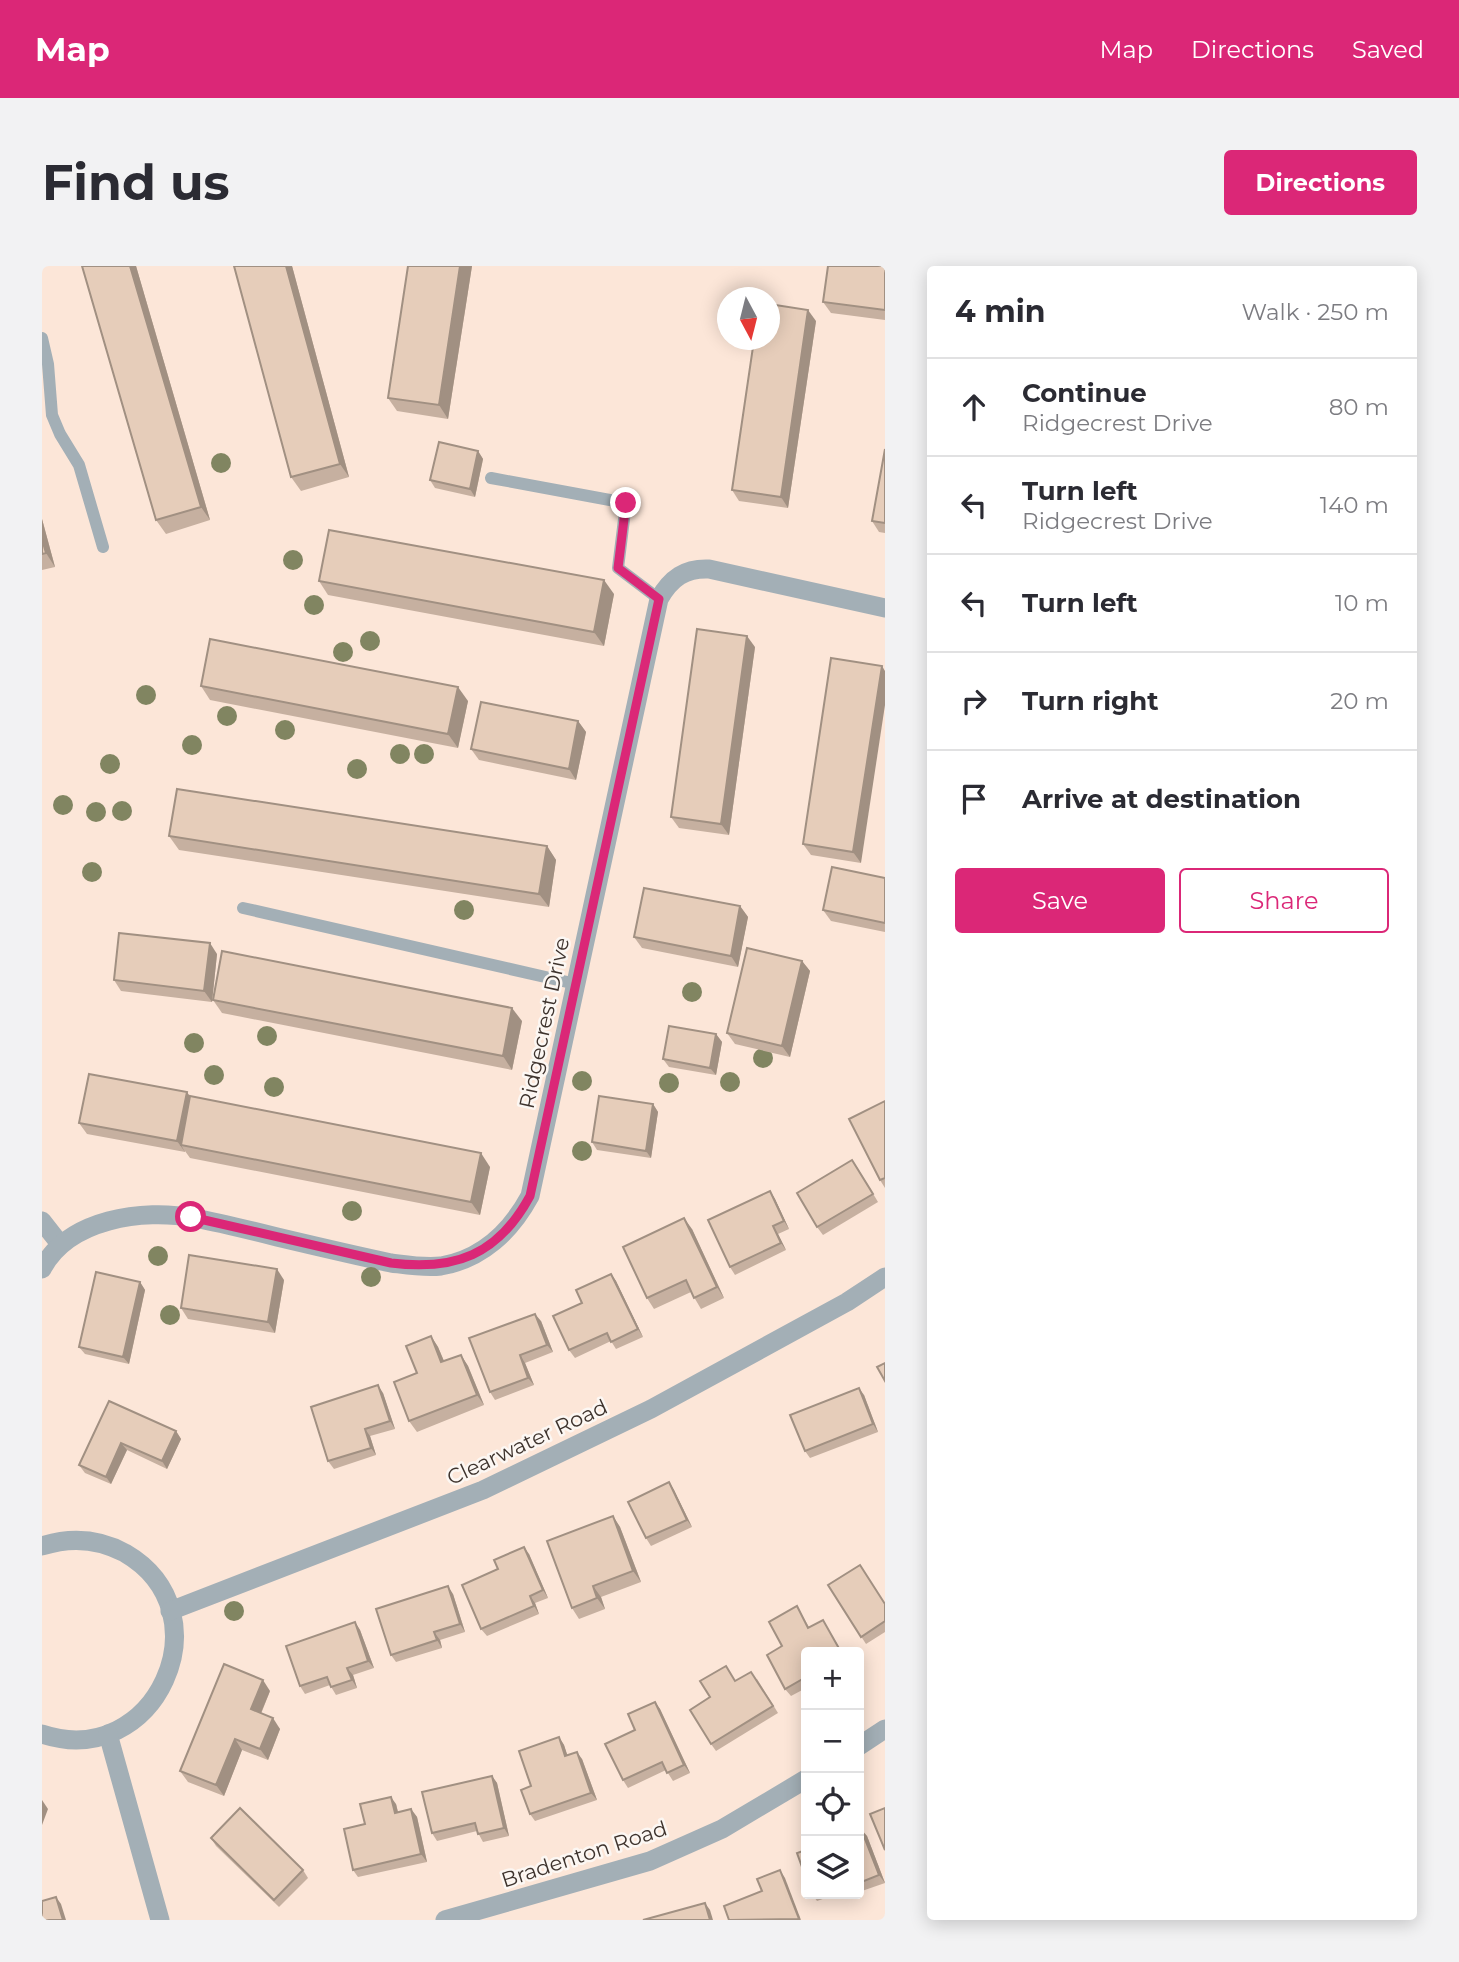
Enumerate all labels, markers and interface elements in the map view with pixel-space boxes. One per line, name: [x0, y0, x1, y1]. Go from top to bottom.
text: Map: [35, 29, 110, 69]
text: Map: [1100, 35, 1153, 64]
text: Directions: [1191, 35, 1314, 64]
text: Saved: [1352, 35, 1424, 64]
button: Directions: [1224, 150, 1417, 215]
text: Find us: [42, 153, 230, 212]
north arrow: [717, 287, 780, 350]
text: 4 min: [955, 293, 1045, 330]
text: Walk · 250 m: [1242, 298, 1389, 326]
text: Continue: [1022, 377, 1147, 409]
icon: ahead: [955, 388, 993, 426]
text: 80 m: [1329, 393, 1389, 421]
text: Ridgecrest Drive: [1022, 409, 1213, 437]
text: Turn left: [1022, 475, 1138, 507]
icon: left: [955, 486, 993, 524]
route end: [610, 487, 641, 518]
text: 140 m: [1320, 491, 1389, 519]
text: Ridgecrest Drive: [1022, 507, 1213, 535]
icon: left: [955, 584, 993, 622]
text: Turn left: [1022, 587, 1138, 619]
text: 10 m: [1335, 589, 1389, 617]
icon: right: [955, 682, 993, 720]
text: Turn right: [1022, 685, 1158, 717]
text: 20 m: [1330, 687, 1389, 715]
icon: arrive: [955, 780, 993, 818]
text: Arrive at destination: [1022, 783, 1301, 815]
button: Save: [955, 868, 1165, 933]
button: Share: [1179, 868, 1389, 933]
street label: Ridgecrest Drive: [514, 935, 574, 1111]
route start: [175, 1201, 206, 1232]
street label: Clearwater Road: [443, 1394, 611, 1490]
map controls: [801, 1647, 864, 1899]
button: +: [801, 1647, 864, 1710]
button: −: [801, 1710, 864, 1773]
button: locate: [801, 1773, 864, 1836]
street label: Bradenton Road: [498, 1815, 670, 1893]
button: layers: [801, 1836, 864, 1899]

